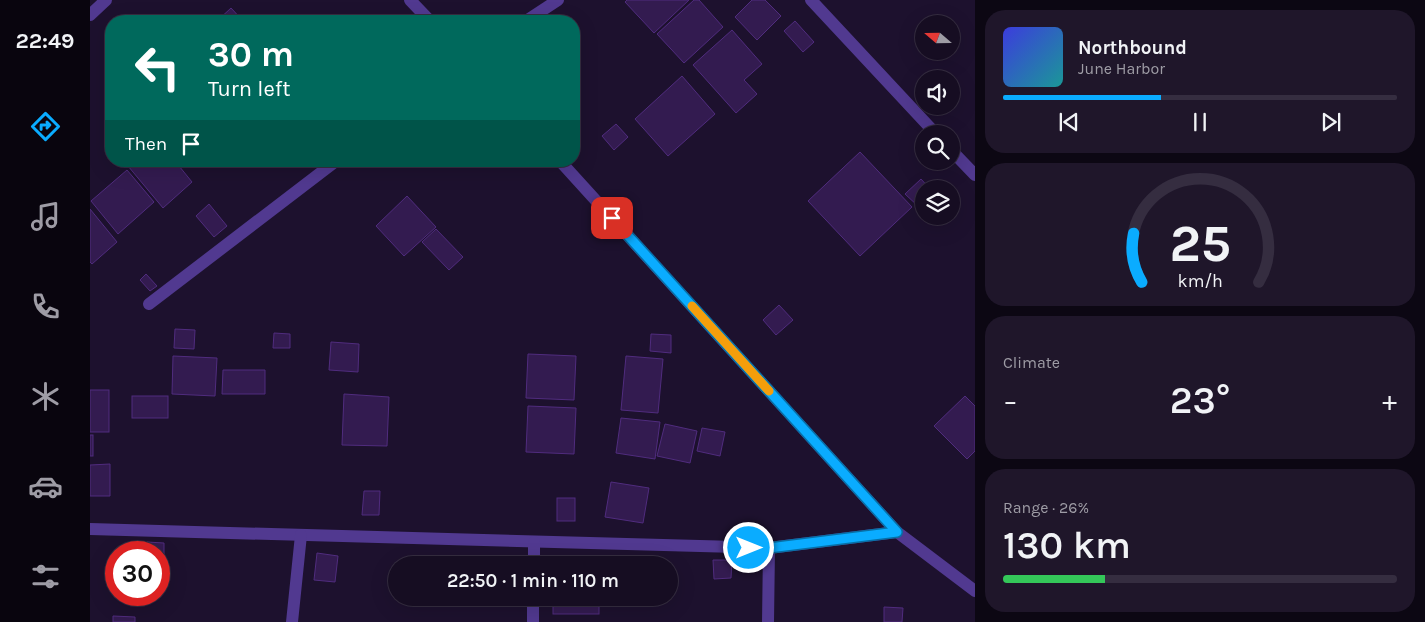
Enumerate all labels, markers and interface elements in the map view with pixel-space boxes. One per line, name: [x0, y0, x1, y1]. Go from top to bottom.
north arrow: [915, 15, 960, 60]
map controls: [915, 15, 960, 225]
text: 22:49: [15, 28, 75, 54]
text: 30 m: [208, 34, 294, 75]
icon: left: [125, 35, 190, 100]
text: Northbound: [1078, 37, 1187, 59]
text: June Harbor: [1078, 59, 1165, 78]
button: sound: [915, 70, 960, 115]
text: Turn left: [208, 76, 291, 102]
icon: previous: [1055, 108, 1083, 136]
icon: pause: [1186, 108, 1214, 136]
icon: next: [1317, 108, 1345, 136]
icon: directions: [28, 109, 63, 144]
button: search: [915, 125, 960, 170]
icon: arrive: [177, 130, 205, 158]
text: Then: [125, 133, 167, 155]
button: layers: [915, 180, 960, 225]
pin: [591, 197, 633, 239]
icon: music: [28, 199, 63, 234]
icon: arrive: [598, 204, 626, 232]
text: 25: [1169, 213, 1231, 274]
text: km/h: [1177, 271, 1223, 292]
icon: phone: [28, 289, 63, 324]
text: Climate: [1003, 353, 1060, 372]
text: 23°: [1170, 378, 1230, 423]
icon: climate: [28, 379, 63, 414]
text: −: [1003, 384, 1018, 417]
text: +: [1382, 384, 1397, 417]
icon: car: [28, 469, 63, 504]
text: Range · 26%: [1003, 498, 1089, 517]
position arrow: [722, 521, 774, 573]
text: 130 km: [1003, 523, 1131, 568]
speed limit sign: 30: [105, 541, 170, 606]
icon: filters: [28, 559, 63, 594]
text: 22:50 · 1 min · 110 m: [447, 570, 619, 592]

